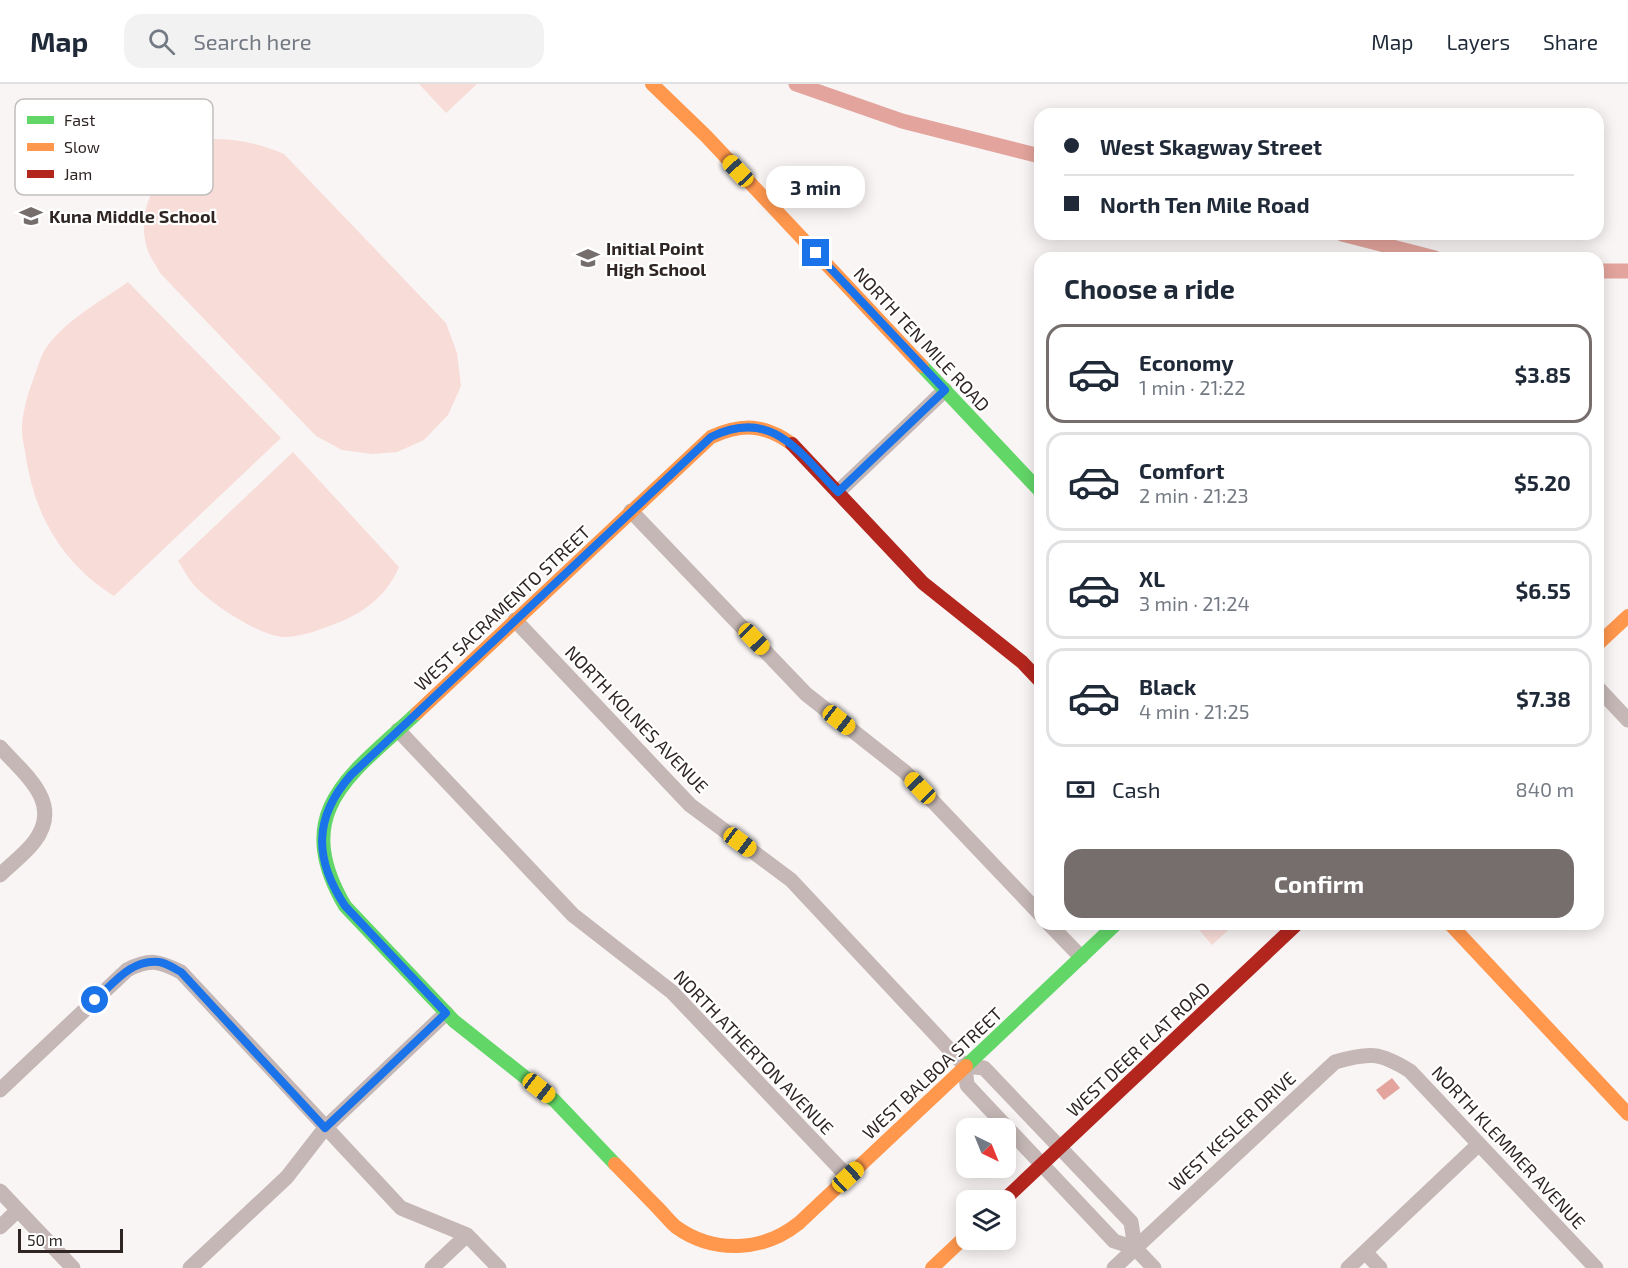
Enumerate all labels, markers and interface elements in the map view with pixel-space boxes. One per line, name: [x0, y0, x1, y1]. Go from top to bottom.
search box: [124, 14, 544, 68]
text: Map: [30, 24, 88, 58]
icon: search: [145, 25, 178, 58]
text: Search here: [193, 28, 312, 54]
text: Map: [1371, 29, 1413, 54]
text: Layers: [1446, 29, 1510, 54]
text: Share: [1543, 29, 1598, 54]
legend: [15, 99, 213, 195]
text: Fast: [64, 110, 95, 129]
text: West Skagway Street: [1100, 133, 1322, 159]
text: Slow: [64, 137, 100, 156]
car: [719, 152, 757, 190]
text: Jam: [64, 164, 92, 183]
callout: 3 min: [766, 166, 866, 208]
text: 3 min: [790, 175, 841, 199]
text: North Ten Mile Road: [1100, 191, 1310, 217]
school or university icon: Kuna Middle School: [18, 203, 44, 229]
place label: Kuna Middle School: [49, 205, 217, 227]
place label: Initial Point High School: [606, 237, 706, 280]
route end: [802, 239, 829, 266]
school or university icon: Initial Point High School: [575, 245, 601, 271]
street label: NORTH TEN MILE ROAD: [849, 262, 995, 416]
text: Choose a ride: [1064, 272, 1235, 304]
icon: car: [1067, 347, 1121, 401]
text: Economy: [1139, 349, 1234, 375]
text: $3.85: [1515, 361, 1571, 387]
text: 1 min · 21:22: [1139, 375, 1246, 399]
icon: car: [1067, 455, 1121, 509]
text: Comfort: [1139, 457, 1224, 483]
text: $5.20: [1514, 469, 1571, 495]
text: 2 min · 21:23: [1139, 483, 1249, 507]
street label: WEST SACRAMENTO STREET: [410, 520, 595, 695]
icon: car: [1067, 563, 1121, 617]
text: XL: [1139, 565, 1165, 591]
text: $6.55: [1516, 577, 1571, 603]
text: 3 min · 21:24: [1139, 591, 1250, 615]
car: [735, 620, 773, 658]
street label: NORTH KOLNES AVENUE: [561, 641, 713, 797]
icon: car: [1067, 671, 1121, 725]
text: Black: [1139, 673, 1196, 699]
text: $7.38: [1516, 685, 1571, 711]
text: 4 min · 21:25: [1139, 699, 1249, 723]
car: [819, 702, 859, 738]
car: [901, 769, 939, 807]
icon: cash: [1064, 773, 1097, 806]
text: Cash: [1112, 776, 1161, 802]
text: 840 m: [1516, 777, 1574, 801]
car: [720, 824, 760, 860]
button: Confirm: [1064, 849, 1574, 918]
street label: NORTH ATHERTON AVENUE: [670, 965, 838, 1139]
street label: WEST DEER FLAT ROAD: [1062, 977, 1214, 1121]
route start: [81, 986, 108, 1013]
street label: WEST BALBOA STREET: [858, 1002, 1007, 1143]
street label: NORTH KLEMMER AVENUE: [1428, 1061, 1590, 1233]
street label: WEST KESLER DRIVE: [1164, 1067, 1300, 1195]
car: [519, 1070, 559, 1106]
north arrow: [956, 1118, 1016, 1178]
map controls: [956, 1118, 1016, 1250]
car: [829, 1158, 867, 1196]
button: layers: [956, 1190, 1016, 1250]
scale bar: [18, 1226, 123, 1254]
text: 50 m: [27, 1230, 63, 1249]

